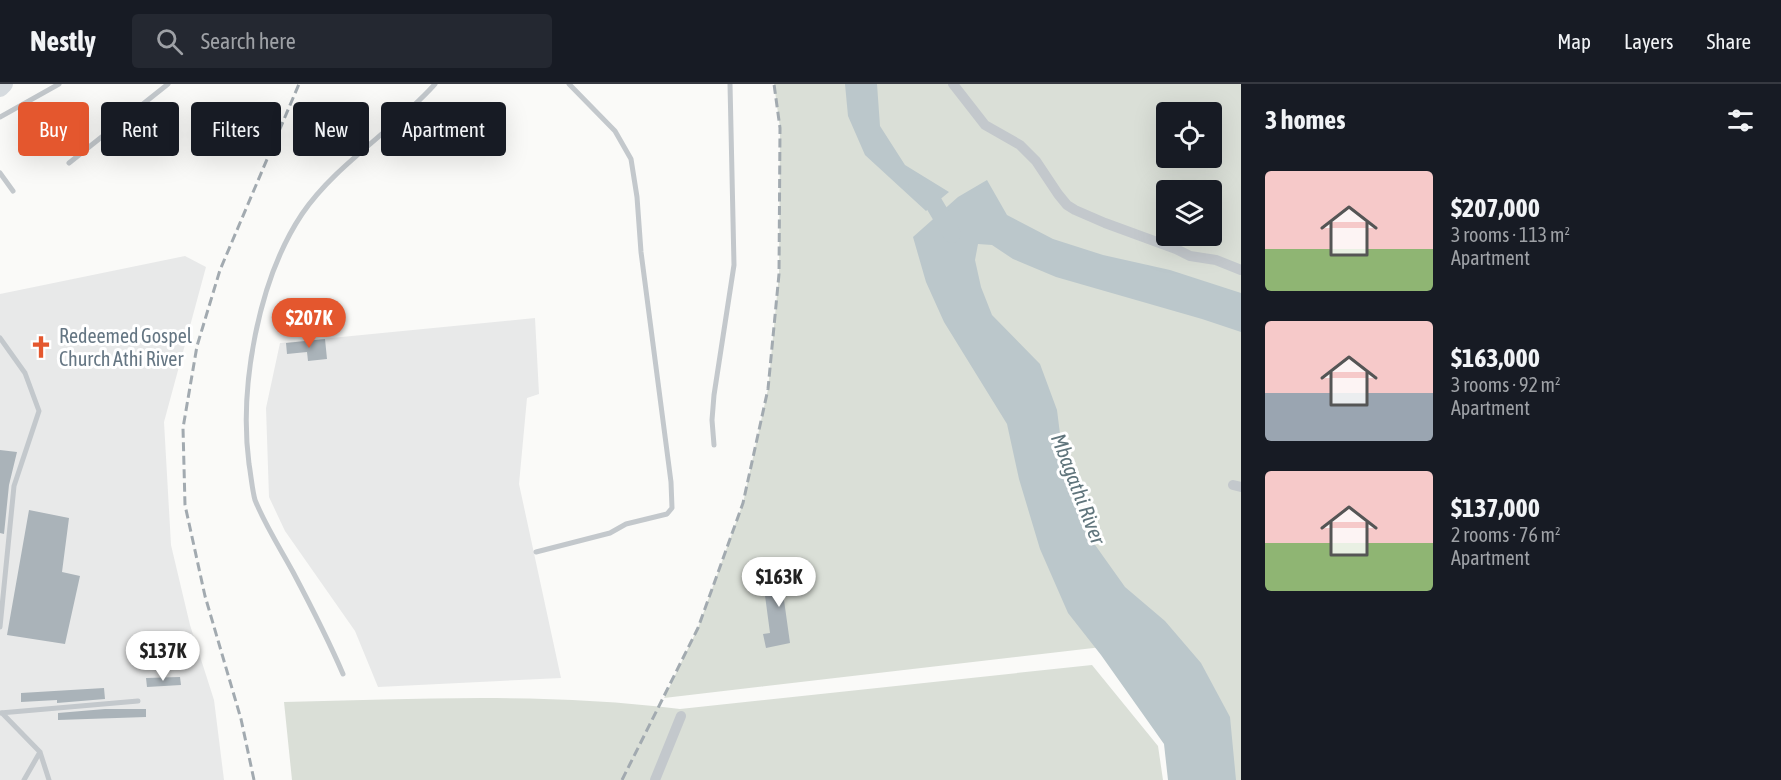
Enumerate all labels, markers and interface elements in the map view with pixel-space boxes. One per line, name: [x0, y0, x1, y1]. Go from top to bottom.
search box: [132, 14, 552, 68]
text: Nestly: [30, 25, 96, 57]
icon: search: [153, 25, 186, 58]
text: Search here: [201, 28, 296, 54]
text: Map: [1557, 29, 1591, 53]
text: Layers: [1624, 29, 1674, 53]
text: Share: [1707, 29, 1751, 53]
chip: Buy: [18, 102, 89, 156]
chip: Rent: [101, 102, 179, 156]
chip: Filters: [191, 102, 281, 156]
chip: New: [293, 102, 369, 156]
chip: Apartment: [381, 102, 506, 156]
map controls: [1156, 102, 1222, 246]
button: locate: [1156, 102, 1222, 168]
icon: filters: [1724, 104, 1757, 137]
text: 3 homes: [1265, 105, 1345, 135]
button: layers: [1156, 180, 1222, 246]
text: $207,000: [1451, 193, 1540, 223]
icon: home: [1313, 195, 1385, 267]
text: 3 rooms · 113 m²: [1451, 223, 1570, 246]
text: Apartment: [1451, 246, 1530, 269]
pin: $207K: [267, 298, 351, 349]
text: $207K: [286, 306, 332, 329]
place label: Redeemed Gospel Church Athi River: [59, 324, 193, 370]
church icon: Redeemed Gospel Church Athi River: [28, 334, 54, 360]
text: $163,000: [1451, 343, 1540, 373]
icon: home: [1313, 345, 1385, 417]
text: 3 rooms · 92 m²: [1451, 373, 1561, 396]
text: Apartment: [1451, 396, 1530, 419]
water label: Mbagathi River: [1047, 430, 1111, 548]
text: $137,000: [1451, 493, 1540, 523]
icon: home: [1313, 495, 1385, 567]
text: 2 rooms · 76 m²: [1451, 523, 1561, 546]
text: Apartment: [1451, 546, 1530, 569]
pin: $163K: [737, 557, 821, 608]
text: $163K: [756, 565, 802, 588]
pin: $137K: [121, 631, 205, 682]
text: $137K: [140, 639, 186, 662]

